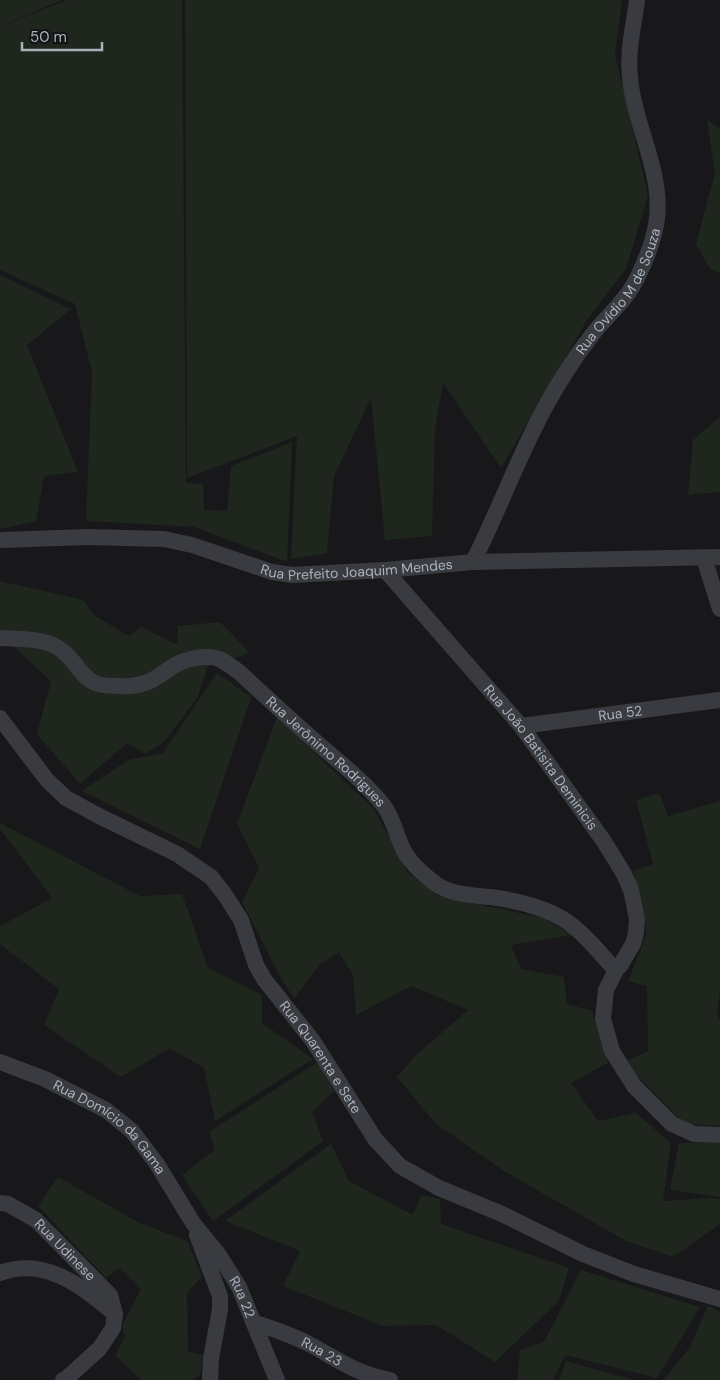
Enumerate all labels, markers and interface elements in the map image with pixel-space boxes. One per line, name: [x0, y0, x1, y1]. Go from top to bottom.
scale bar: [22, 20, 102, 52]
text: 50 m: [30, 27, 67, 47]
street label: Rua Ovídio M de Souza: [572, 226, 664, 358]
street label: Rua Prefeito Joaquim Mendes: [258, 555, 453, 584]
street label: Rua João Batisita Deminicis: [480, 681, 602, 834]
street label: Rua Jerônimo Rodrigues: [262, 692, 390, 811]
street label: Rua 52: [597, 701, 643, 725]
street label: Rua Quarenta e Sete: [276, 997, 366, 1117]
street label: Rua Domício da Gama: [50, 1076, 170, 1177]
street label: Rua Udinese: [31, 1215, 100, 1285]
street label: Rua 22: [225, 1273, 260, 1320]
street label: Rua 23: [298, 1333, 346, 1370]

